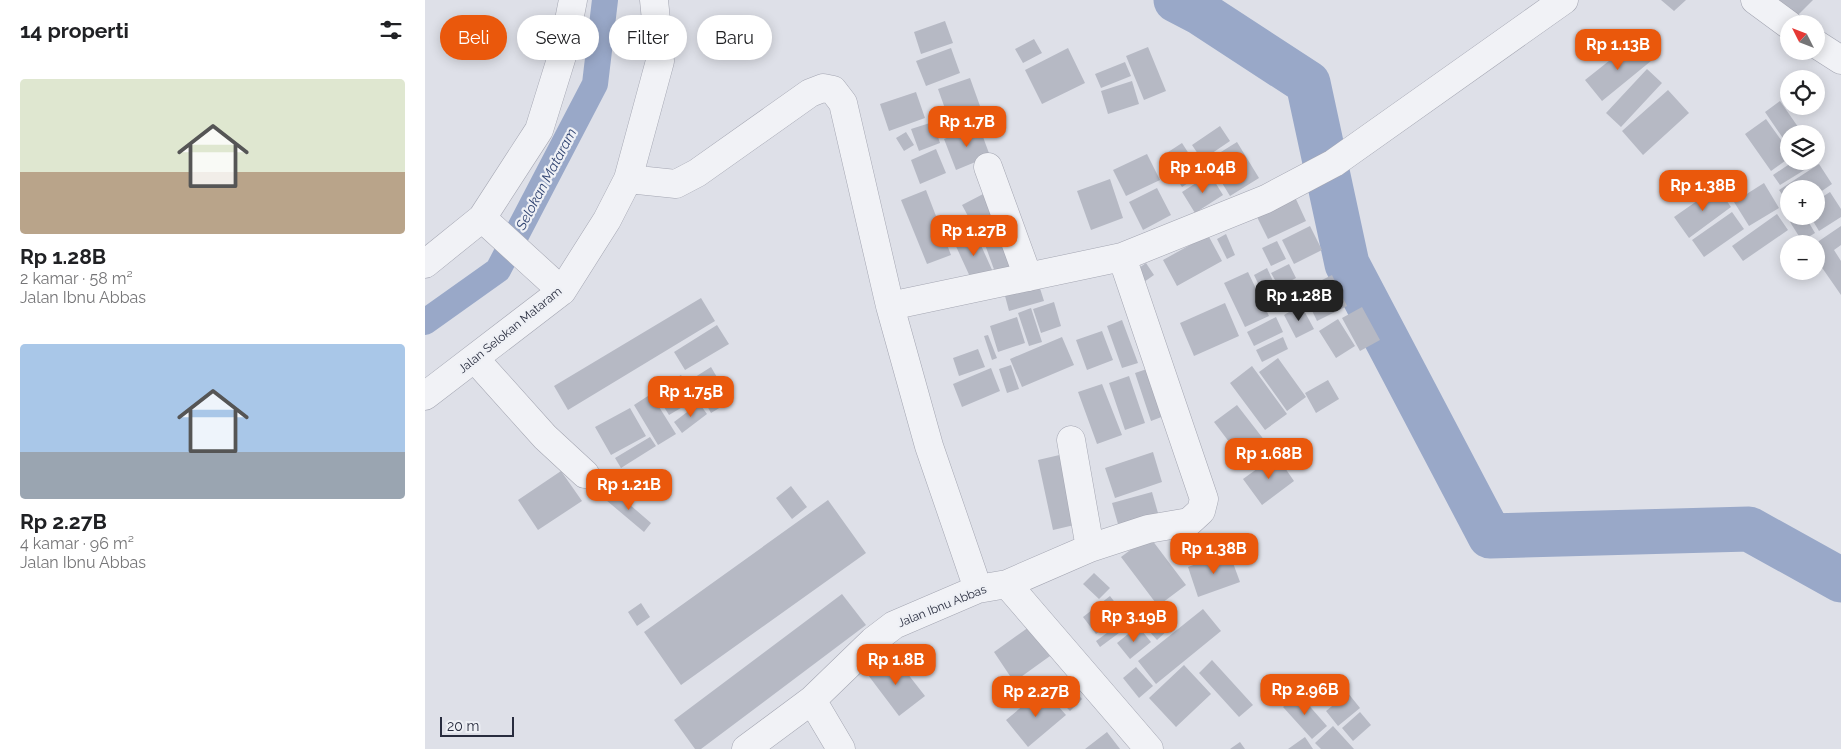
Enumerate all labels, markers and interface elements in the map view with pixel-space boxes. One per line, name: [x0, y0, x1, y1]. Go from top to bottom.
chip: Beli: [440, 15, 507, 60]
chip: Sewa: [517, 15, 599, 60]
chip: Filter: [609, 15, 687, 60]
chip: Baru: [697, 15, 772, 60]
north arrow: [1780, 15, 1825, 60]
map controls: [1780, 15, 1825, 280]
icon: filters: [377, 16, 405, 44]
text: 14 properti: [20, 18, 129, 43]
pin: Rp 1.13B: [1566, 28, 1670, 71]
text: Rp 1.13B: [1586, 35, 1650, 54]
button: locate: [1780, 70, 1825, 115]
pin: Rp 1.7B: [921, 106, 1013, 148]
icon: home: [168, 111, 258, 201]
text: Rp 1.7B: [939, 112, 995, 131]
button: layers: [1780, 125, 1825, 170]
water label: Selokan Mataram: [512, 126, 579, 233]
pin: Rp 1.04B: [1151, 152, 1255, 194]
text: Rp 1.04B: [1170, 158, 1236, 177]
pin: Rp 1.38B: [1651, 170, 1755, 212]
text: Rp 1.38B: [1670, 176, 1736, 195]
button: +: [1780, 180, 1825, 225]
pin: Rp 1.27B: [922, 214, 1026, 257]
text: Rp 1.27B: [942, 221, 1006, 240]
button: −: [1780, 235, 1825, 280]
text: Rp 1.28B: [20, 244, 106, 269]
text: 2 kamar · 58 m²: [20, 269, 133, 288]
pin: Rp 1.28B: [1247, 280, 1351, 322]
street label: Jalan Selokan Mataram: [455, 284, 565, 376]
text: Rp 1.28B: [1266, 286, 1332, 305]
text: Jalan Ibnu Abbas: [20, 288, 146, 307]
icon: home: [168, 376, 258, 466]
pin: Rp 1.75B: [639, 376, 743, 418]
text: Rp 1.75B: [659, 382, 723, 401]
pin: Rp 1.68B: [1217, 438, 1321, 480]
text: Rp 1.68B: [1236, 444, 1302, 463]
pin: Rp 1.21B: [577, 468, 681, 511]
text: Rp 1.21B: [597, 475, 661, 494]
text: Rp 2.27B: [20, 509, 107, 534]
pin: Rp 1.38B: [1162, 532, 1266, 575]
text: 4 kamar · 96 m²: [20, 534, 134, 553]
text: Rp 1.38B: [1181, 539, 1247, 558]
text: Jalan Ibnu Abbas: [20, 553, 146, 572]
street label: Jalan Ibnu Abbas: [896, 582, 989, 630]
pin: Rp 3.19B: [1082, 600, 1186, 643]
text: Rp 3.19B: [1101, 607, 1167, 626]
pin: Rp 1.8B: [850, 644, 942, 686]
text: Rp 1.8B: [868, 650, 924, 669]
pin: Rp 2.96B: [1253, 674, 1357, 716]
pin: Rp 2.27B: [984, 676, 1088, 718]
text: Rp 2.96B: [1271, 680, 1339, 699]
text: Rp 2.27B: [1003, 682, 1069, 701]
scale bar: [440, 714, 514, 737]
text: 20 m: [447, 718, 479, 734]

